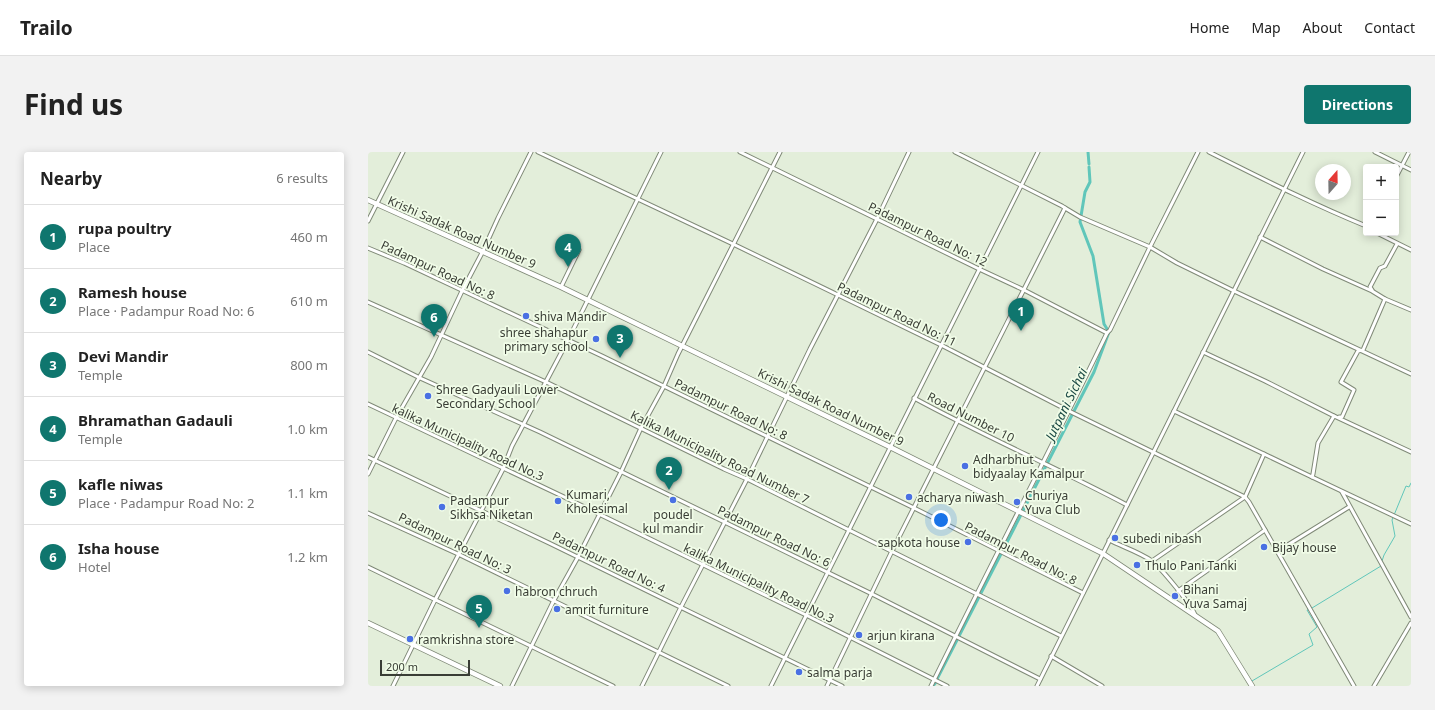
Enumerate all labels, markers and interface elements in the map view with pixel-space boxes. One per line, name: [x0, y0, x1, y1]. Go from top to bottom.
text: Trailo: [20, 15, 73, 41]
text: Home: [1190, 18, 1229, 37]
text: Map: [1251, 18, 1281, 37]
text: About: [1303, 18, 1342, 37]
text: Contact: [1364, 18, 1415, 37]
text: Find us: [24, 85, 123, 123]
button: Directions: [1304, 85, 1411, 124]
north arrow: [1315, 164, 1351, 200]
map controls: [1363, 164, 1399, 236]
button: +: [1363, 164, 1399, 200]
text: Nearby: [40, 167, 102, 190]
text: 6 results: [276, 169, 328, 187]
street label: Krishi Sadak Road Number 9: [385, 192, 539, 272]
street label: Padampur Road No: 12: [866, 198, 991, 270]
button: −: [1363, 200, 1399, 236]
text: rupa poultry: [78, 218, 172, 238]
text: 1: [49, 228, 57, 246]
text: 460 m: [290, 228, 328, 246]
pin: 4: [555, 234, 581, 267]
street label: Padampur Road No: 8: [378, 236, 498, 304]
text: Place: [78, 238, 110, 256]
street label: Padampur Road No: 11: [835, 278, 959, 350]
text: Ramesh house: [78, 282, 187, 302]
text: 2: [49, 292, 57, 310]
text: 610 m: [290, 292, 328, 310]
pin: 1: [1008, 298, 1034, 331]
text: Place · Padampur Road No: 6: [78, 302, 254, 320]
pin: 6: [421, 304, 447, 337]
place label: shiva Mandir: [534, 308, 607, 325]
marker: shiva Mandir: [521, 311, 531, 321]
place label: shree shahapur primary school: [500, 324, 588, 355]
pin: 3: [607, 325, 633, 358]
marker: shree shahapur primary school: [591, 334, 601, 344]
text: Devi Mandir: [78, 346, 168, 366]
text: 3: [49, 356, 57, 374]
text: 800 m: [290, 356, 328, 374]
street label: Krishi Sadak Road Number 9: [755, 364, 907, 450]
water label: Jutpani Sichai: [1039, 364, 1092, 446]
text: Temple: [78, 366, 123, 384]
street label: Padampur Road No: 8: [672, 374, 790, 444]
place label: Shree Gadyauli Lower Secondary School: [436, 381, 558, 412]
street label: Road Number 10: [925, 388, 1018, 446]
marker: Shree Gadyauli Lower Secondary School: [423, 391, 433, 401]
street label: kalika Municipality Road No.3: [389, 399, 547, 485]
street label: Kalika Municipality Road Number 7: [628, 406, 812, 508]
text: Bhramathan Gadauli: [78, 410, 233, 430]
text: 4: [49, 420, 57, 438]
text: 1.0 km: [287, 420, 328, 438]
text: Temple: [78, 430, 123, 448]
place label: Adharbhut bidyaalay Kamalpur: [973, 451, 1085, 482]
pin: 2: [656, 457, 682, 490]
marker: Adharbhut bidyaalay Kamalpur: [960, 461, 970, 471]
text: kafle niwas: [78, 474, 163, 494]
text: 5: [49, 484, 57, 502]
text: 1.1 km: [287, 484, 328, 502]
place label: Kumari, Kholesimal: [566, 486, 628, 517]
place label: Churiya Yuva Club: [1025, 487, 1080, 518]
place label: acharya niwash: [917, 489, 1004, 506]
place label: Padampur Sikhsa Niketan: [450, 492, 533, 523]
marker: acharya niwash: [904, 492, 914, 502]
text: Place · Padampur Road No: 2: [78, 494, 254, 512]
marker: poudel kul mandir: [668, 495, 678, 505]
marker: Kumari, Kholesimal: [553, 496, 563, 506]
marker: Churiya Yuva Club: [1012, 497, 1022, 507]
street label: Padampur Road No: 6: [715, 501, 833, 571]
marker: Padampur Sikhsa Niketan: [437, 502, 447, 512]
place label: poudel kul mandir: [643, 506, 703, 537]
street label: Padampur Road No: 3: [396, 508, 514, 578]
your location: [931, 510, 951, 530]
street label: Padampur Road No: 8: [962, 517, 1080, 589]
street label: Padampur Road No: 4: [550, 527, 668, 597]
place label: subedi nibash: [1123, 530, 1202, 547]
marker: subedi nibash: [1110, 533, 1120, 543]
place label: sapkota house: [878, 534, 960, 551]
marker: sapkota house: [963, 537, 973, 547]
text: Isha house: [78, 538, 159, 558]
street label: kalika Municipality Road No.3: [681, 539, 837, 627]
place label: Bijay house: [1272, 539, 1337, 556]
marker: Bijay house: [1259, 542, 1269, 552]
text: 6: [49, 548, 57, 566]
text: 1.2 km: [287, 548, 328, 566]
place label: Thulo Pani Tanki: [1145, 557, 1237, 574]
text: Hotel: [78, 558, 111, 576]
marker: Thulo Pani Tanki: [1132, 560, 1142, 570]
place label: Bihani Yuva Samaj: [1183, 581, 1247, 612]
place label: habron chruch: [515, 583, 598, 600]
marker: habron chruch: [502, 586, 512, 596]
marker: Bihani Yuva Samaj: [1170, 591, 1180, 601]
pin: 5: [466, 595, 492, 628]
place label: amrit furniture: [565, 601, 649, 618]
marker: amrit furniture: [552, 604, 562, 614]
place label: arjun kirana: [867, 627, 935, 644]
marker: arjun kirana: [854, 630, 864, 640]
place label: ramkrishna store: [418, 631, 515, 648]
marker: ramkrishna store: [405, 634, 415, 644]
scale bar: [380, 658, 470, 677]
text: 200 m: [386, 659, 418, 674]
place label: salma parja: [807, 664, 873, 681]
marker: salma parja: [794, 667, 804, 677]

